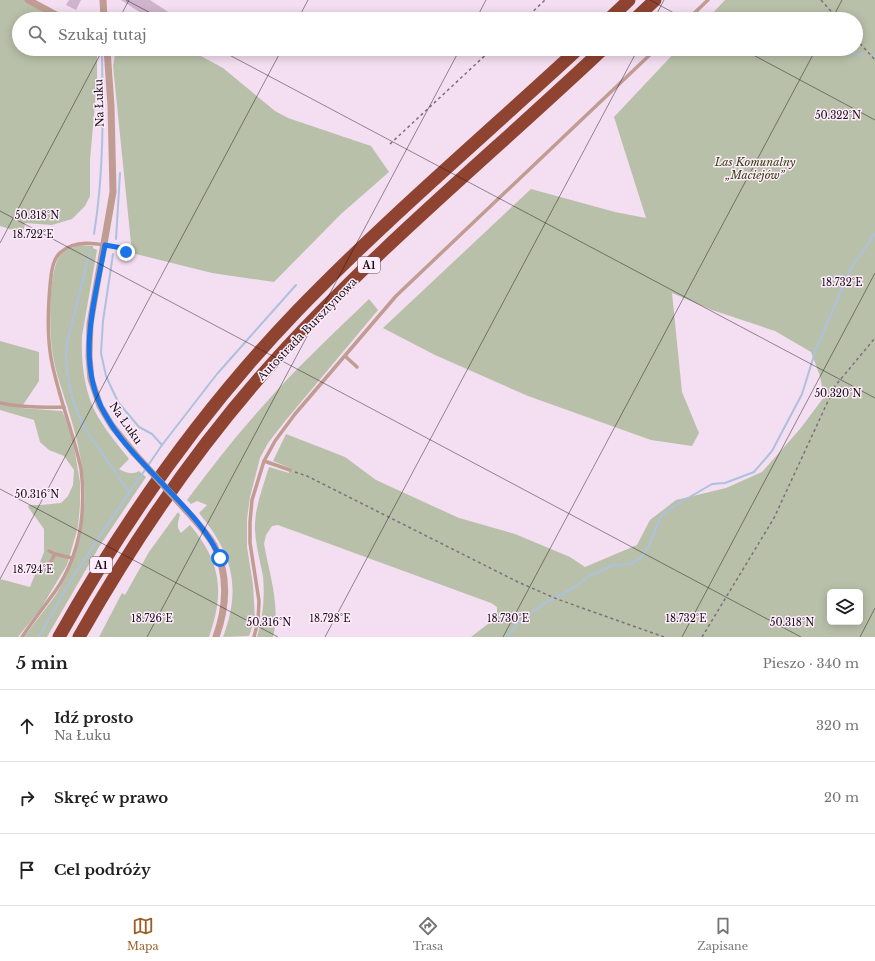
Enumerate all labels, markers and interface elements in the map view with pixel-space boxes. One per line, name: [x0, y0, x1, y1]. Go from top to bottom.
search box: [12, 12, 863, 56]
icon: search: [26, 23, 48, 45]
text: Szukaj tutaj: [58, 25, 147, 44]
street label: Na Łuku: [91, 78, 107, 127]
text: 50.322°N: [815, 109, 861, 122]
park label: Las Komunalny „Maciejów”: [714, 155, 796, 182]
text: 50.318°N: [15, 209, 59, 222]
text: 18.722°E: [12, 228, 54, 241]
route end: [117, 243, 135, 261]
road number: A1: [358, 257, 380, 273]
street label: Autostrada Bursztynowa: [254, 274, 360, 384]
text: 18.732°E: [821, 276, 863, 289]
text: 50.320°N: [814, 387, 862, 400]
street label: Na Łuku: [106, 399, 146, 447]
text: 50.316°N: [15, 488, 59, 501]
route start: [211, 549, 229, 567]
road number: A1: [90, 557, 112, 573]
text: 18.724°E: [13, 563, 53, 576]
map controls: [827, 589, 863, 625]
button: layers: [827, 589, 863, 625]
text: 18.726°E: [131, 612, 173, 625]
text: 18.728°E: [309, 612, 351, 625]
text: 18.730°E: [487, 612, 529, 625]
text: 18.732°E: [665, 612, 707, 625]
text: 50.316°N: [247, 616, 291, 629]
text: 50.318°N: [770, 616, 814, 629]
text: 5 min: [16, 653, 68, 674]
text: Pieszo · 340 m: [763, 655, 859, 672]
text: Idź prosto: [54, 708, 133, 727]
icon: ahead: [16, 715, 38, 737]
text: 320 m: [816, 717, 859, 734]
text: Na Łuku: [54, 727, 111, 744]
icon: right: [16, 787, 38, 809]
text: Skręć w prawo: [54, 788, 168, 807]
text: 20 m: [824, 789, 859, 806]
icon: arrive: [16, 859, 38, 881]
text: Cel podróży: [54, 860, 151, 879]
tab: Mapa: [127, 915, 159, 953]
tab: Trasa: [413, 915, 443, 953]
tab: Zapisane: [697, 915, 748, 953]

